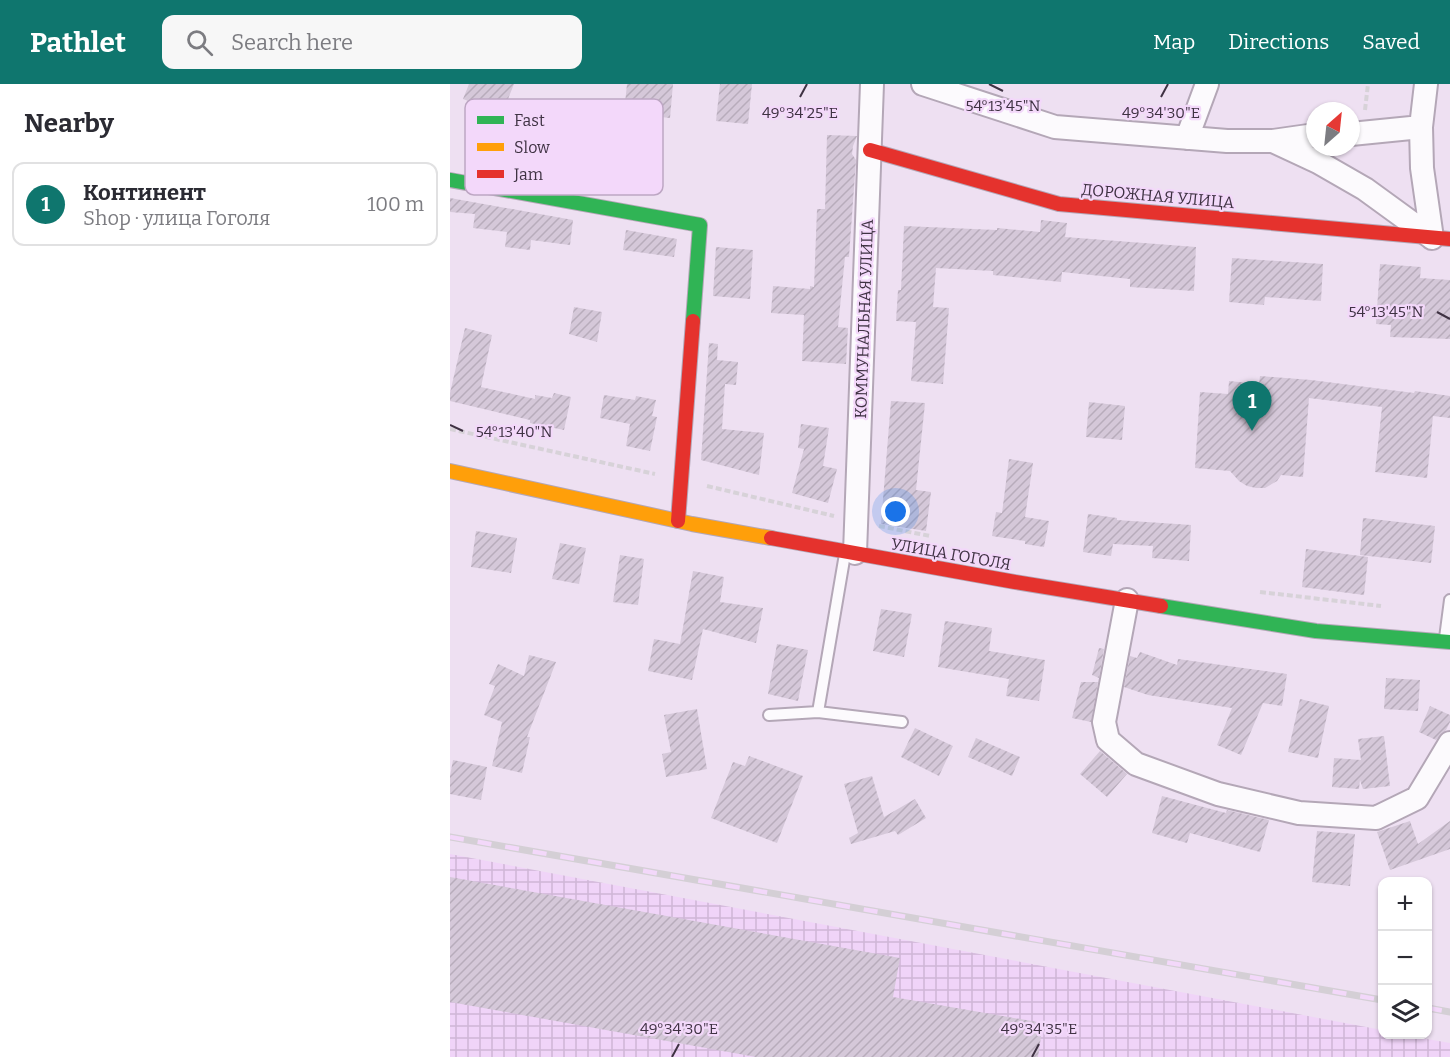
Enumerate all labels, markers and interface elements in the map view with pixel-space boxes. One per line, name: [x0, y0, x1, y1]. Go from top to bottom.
search box: [162, 15, 582, 69]
text: Pathlet: [30, 26, 126, 59]
icon: search: [183, 26, 216, 59]
text: Search here: [231, 29, 353, 56]
text: Map: [1153, 29, 1195, 55]
text: Directions: [1228, 29, 1329, 55]
text: Saved: [1362, 29, 1420, 55]
text: 54°13'45"N: [966, 97, 1041, 115]
legend: [465, 99, 663, 195]
north arrow: [1306, 102, 1360, 156]
text: 49°34'25"E: [762, 104, 838, 122]
text: 49°34'30"E: [1122, 104, 1200, 122]
text: Nearby: [24, 108, 114, 139]
text: Fast: [514, 111, 545, 130]
text: Slow: [514, 138, 550, 157]
text: Jam: [513, 165, 543, 184]
text: Континент: [83, 179, 206, 206]
street label: ДОРОЖНАЯ УЛИЦА: [1081, 180, 1236, 212]
text: 1: [41, 192, 50, 216]
text: 100 m: [367, 192, 424, 216]
text: Shop · улица Гоголя: [83, 206, 270, 230]
street label: КОММУНАЛЬНАЯ УЛИЦА: [851, 218, 877, 419]
text: 54°13'45"N: [1349, 303, 1424, 321]
pin: 1: [1232, 382, 1272, 431]
text: 54°13'40"N: [476, 423, 552, 441]
your location: [881, 497, 910, 526]
street label: УЛИЦА ГОГОЛЯ: [890, 534, 1012, 574]
map controls: [1378, 877, 1432, 1039]
button: +: [1378, 877, 1432, 931]
button: −: [1378, 931, 1432, 985]
button: layers: [1378, 985, 1432, 1039]
text: 49°34'30"E: [640, 1020, 718, 1038]
text: 49°34'35"E: [1001, 1020, 1077, 1038]

